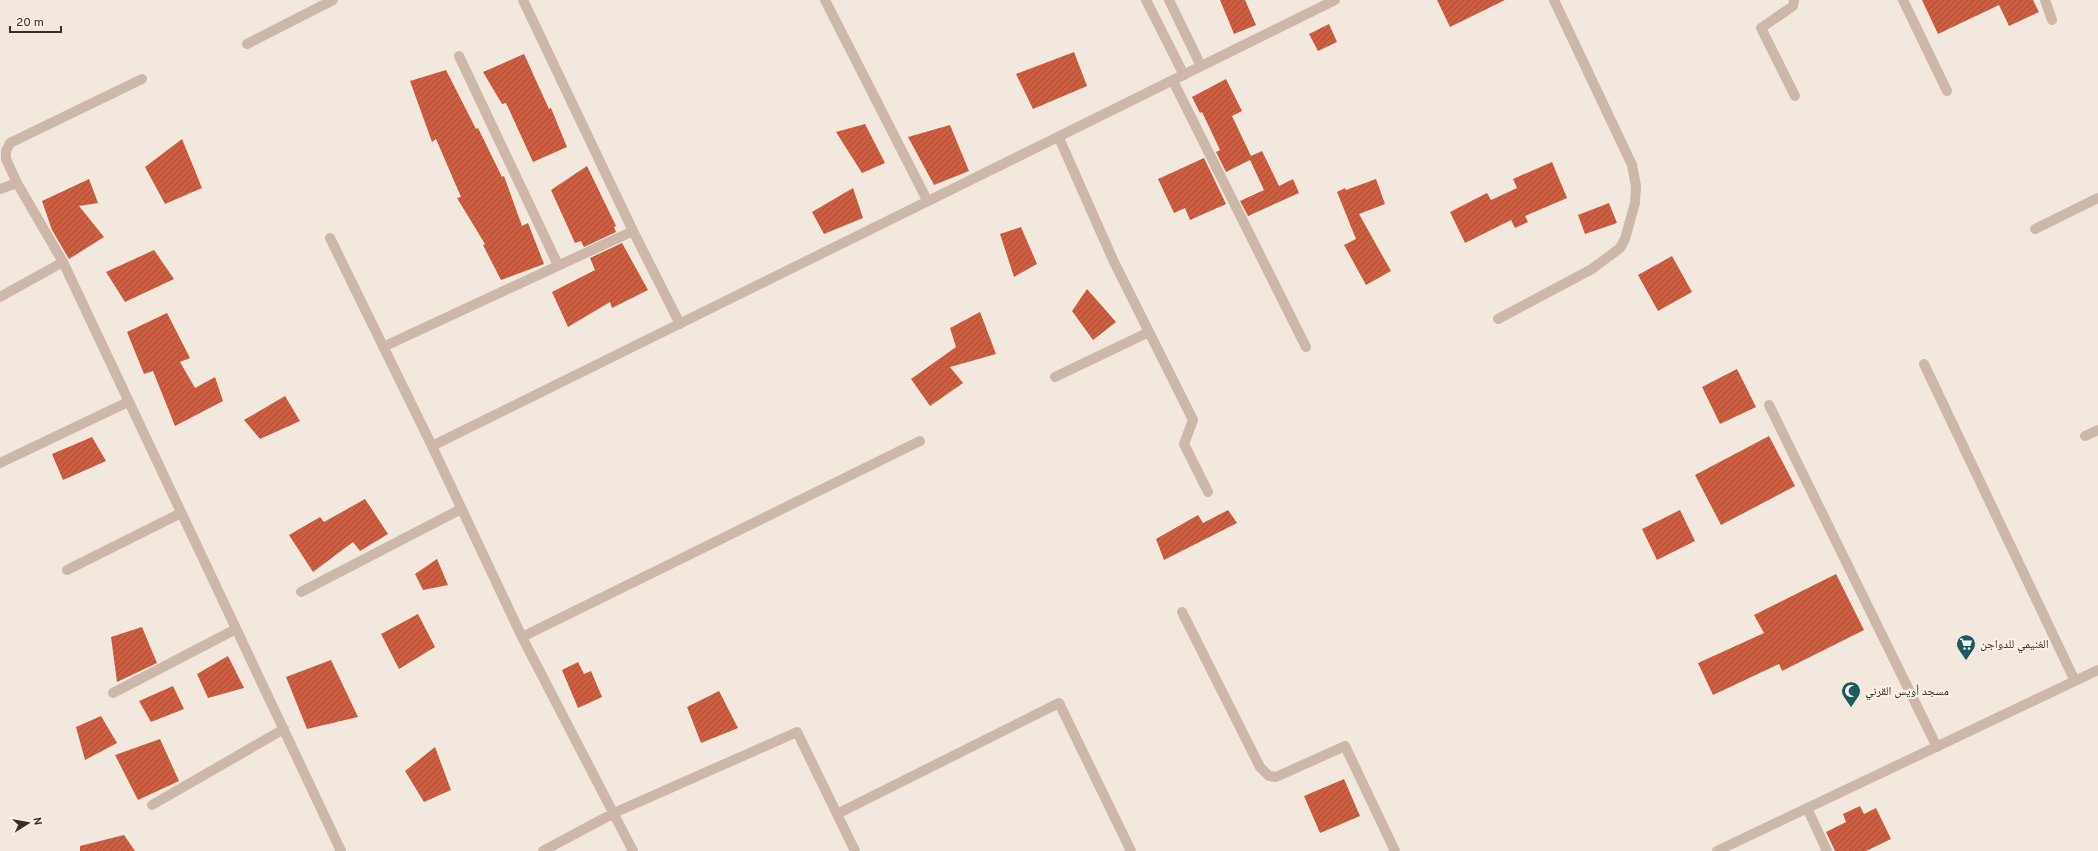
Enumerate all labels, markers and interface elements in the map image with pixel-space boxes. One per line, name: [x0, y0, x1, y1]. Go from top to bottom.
scale bar: [10, 8, 61, 34]
text: 20 m: [16, 15, 44, 31]
supermarket icon: الغنيمي للدواجن: [1955, 633, 1977, 661]
place label: الغنيمي للدواجن: [1980, 637, 2049, 654]
mosque icon: مسجد أويس القرني: [1840, 680, 1862, 708]
place label: مسجد أويس القرني: [1865, 684, 1949, 701]
north arrow: [8, 803, 48, 843]
text: N: [29, 816, 44, 826]

